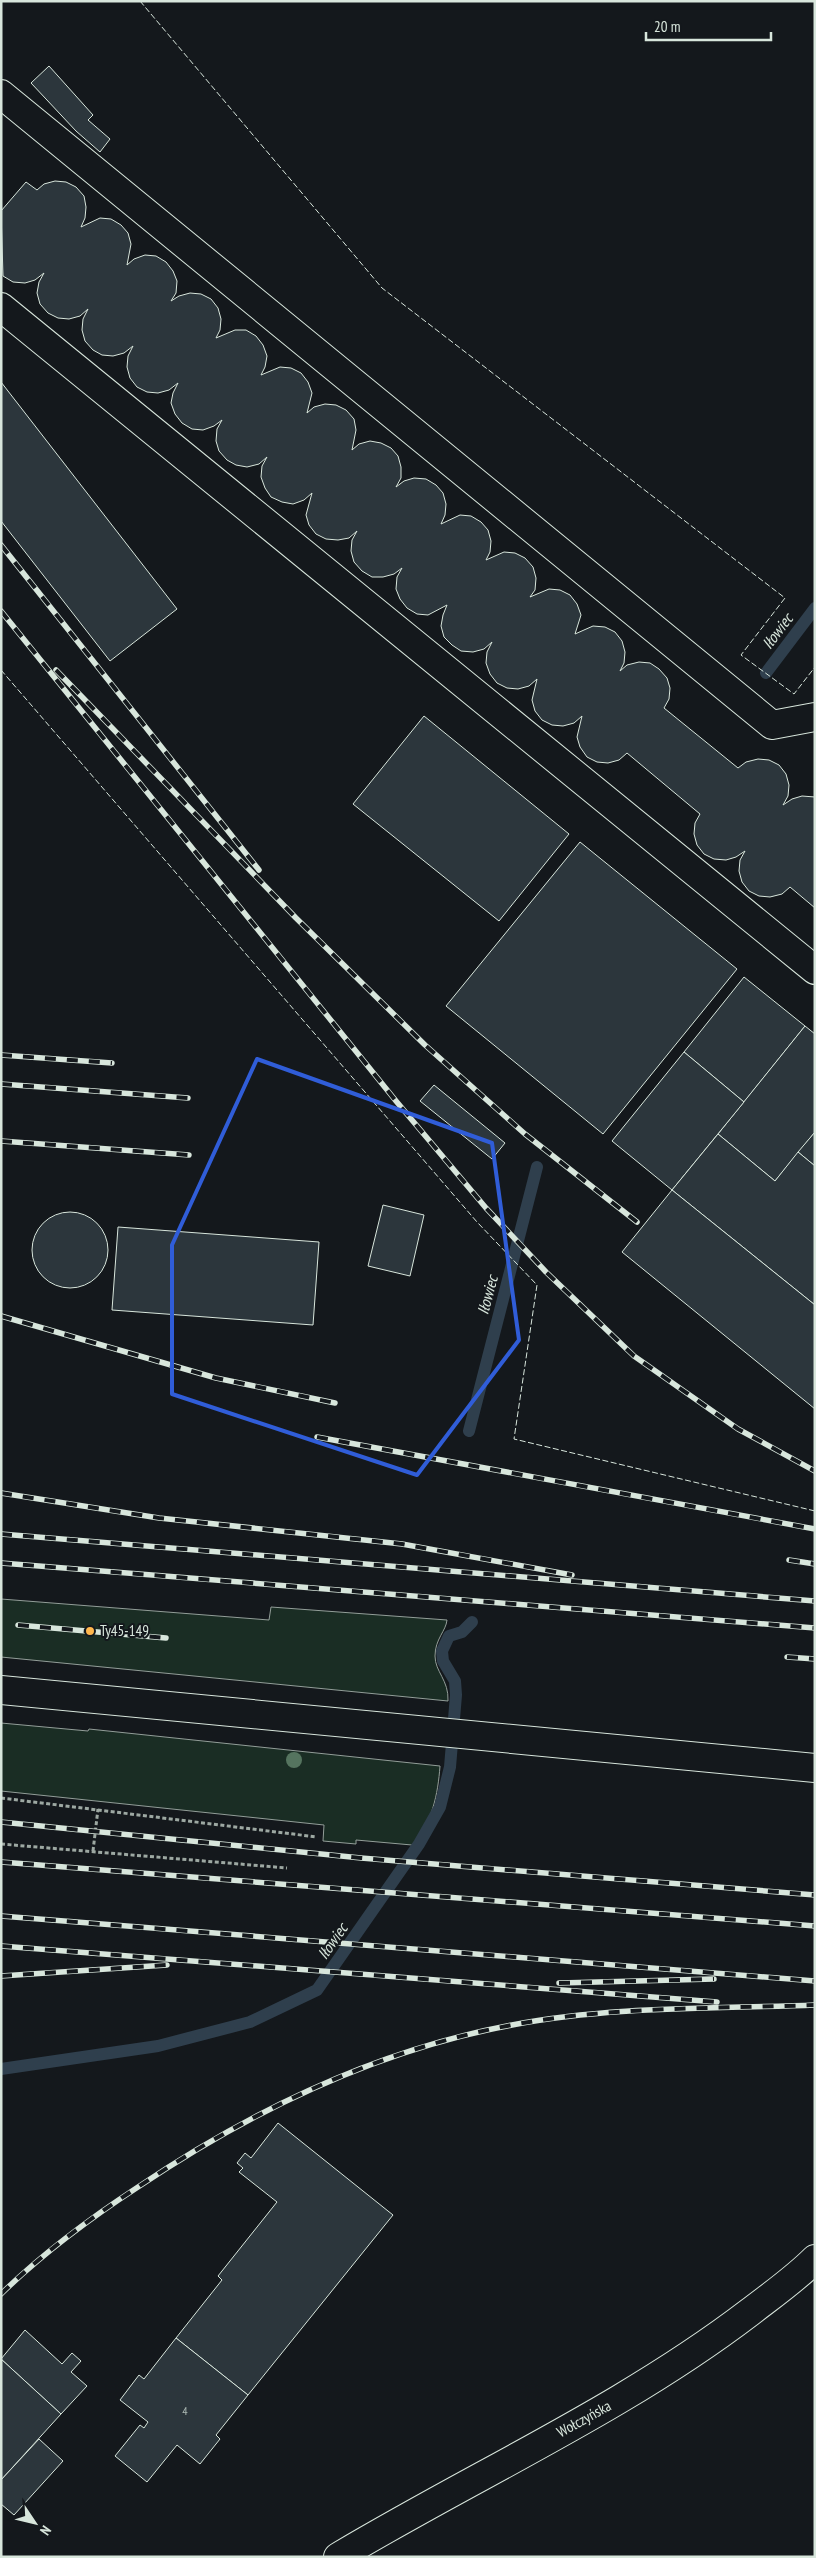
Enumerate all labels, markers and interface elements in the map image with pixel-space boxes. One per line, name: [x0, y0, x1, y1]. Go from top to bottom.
scale bar: [646, 10, 771, 42]
text: 20 m: [654, 17, 680, 36]
water label: Iłowiec: [757, 607, 798, 653]
water label: Iłowiec: [472, 1271, 502, 1317]
place label: Ty45-149: [100, 1621, 149, 1640]
marker: Ty45-149: [84, 1625, 96, 1637]
water label: Iłowiec: [313, 1917, 353, 1963]
street label: Wołczyńska: [553, 2396, 614, 2441]
house number: 4: [182, 2403, 188, 2418]
north arrow: [10, 2498, 60, 2548]
text: N: [36, 2522, 55, 2539]

